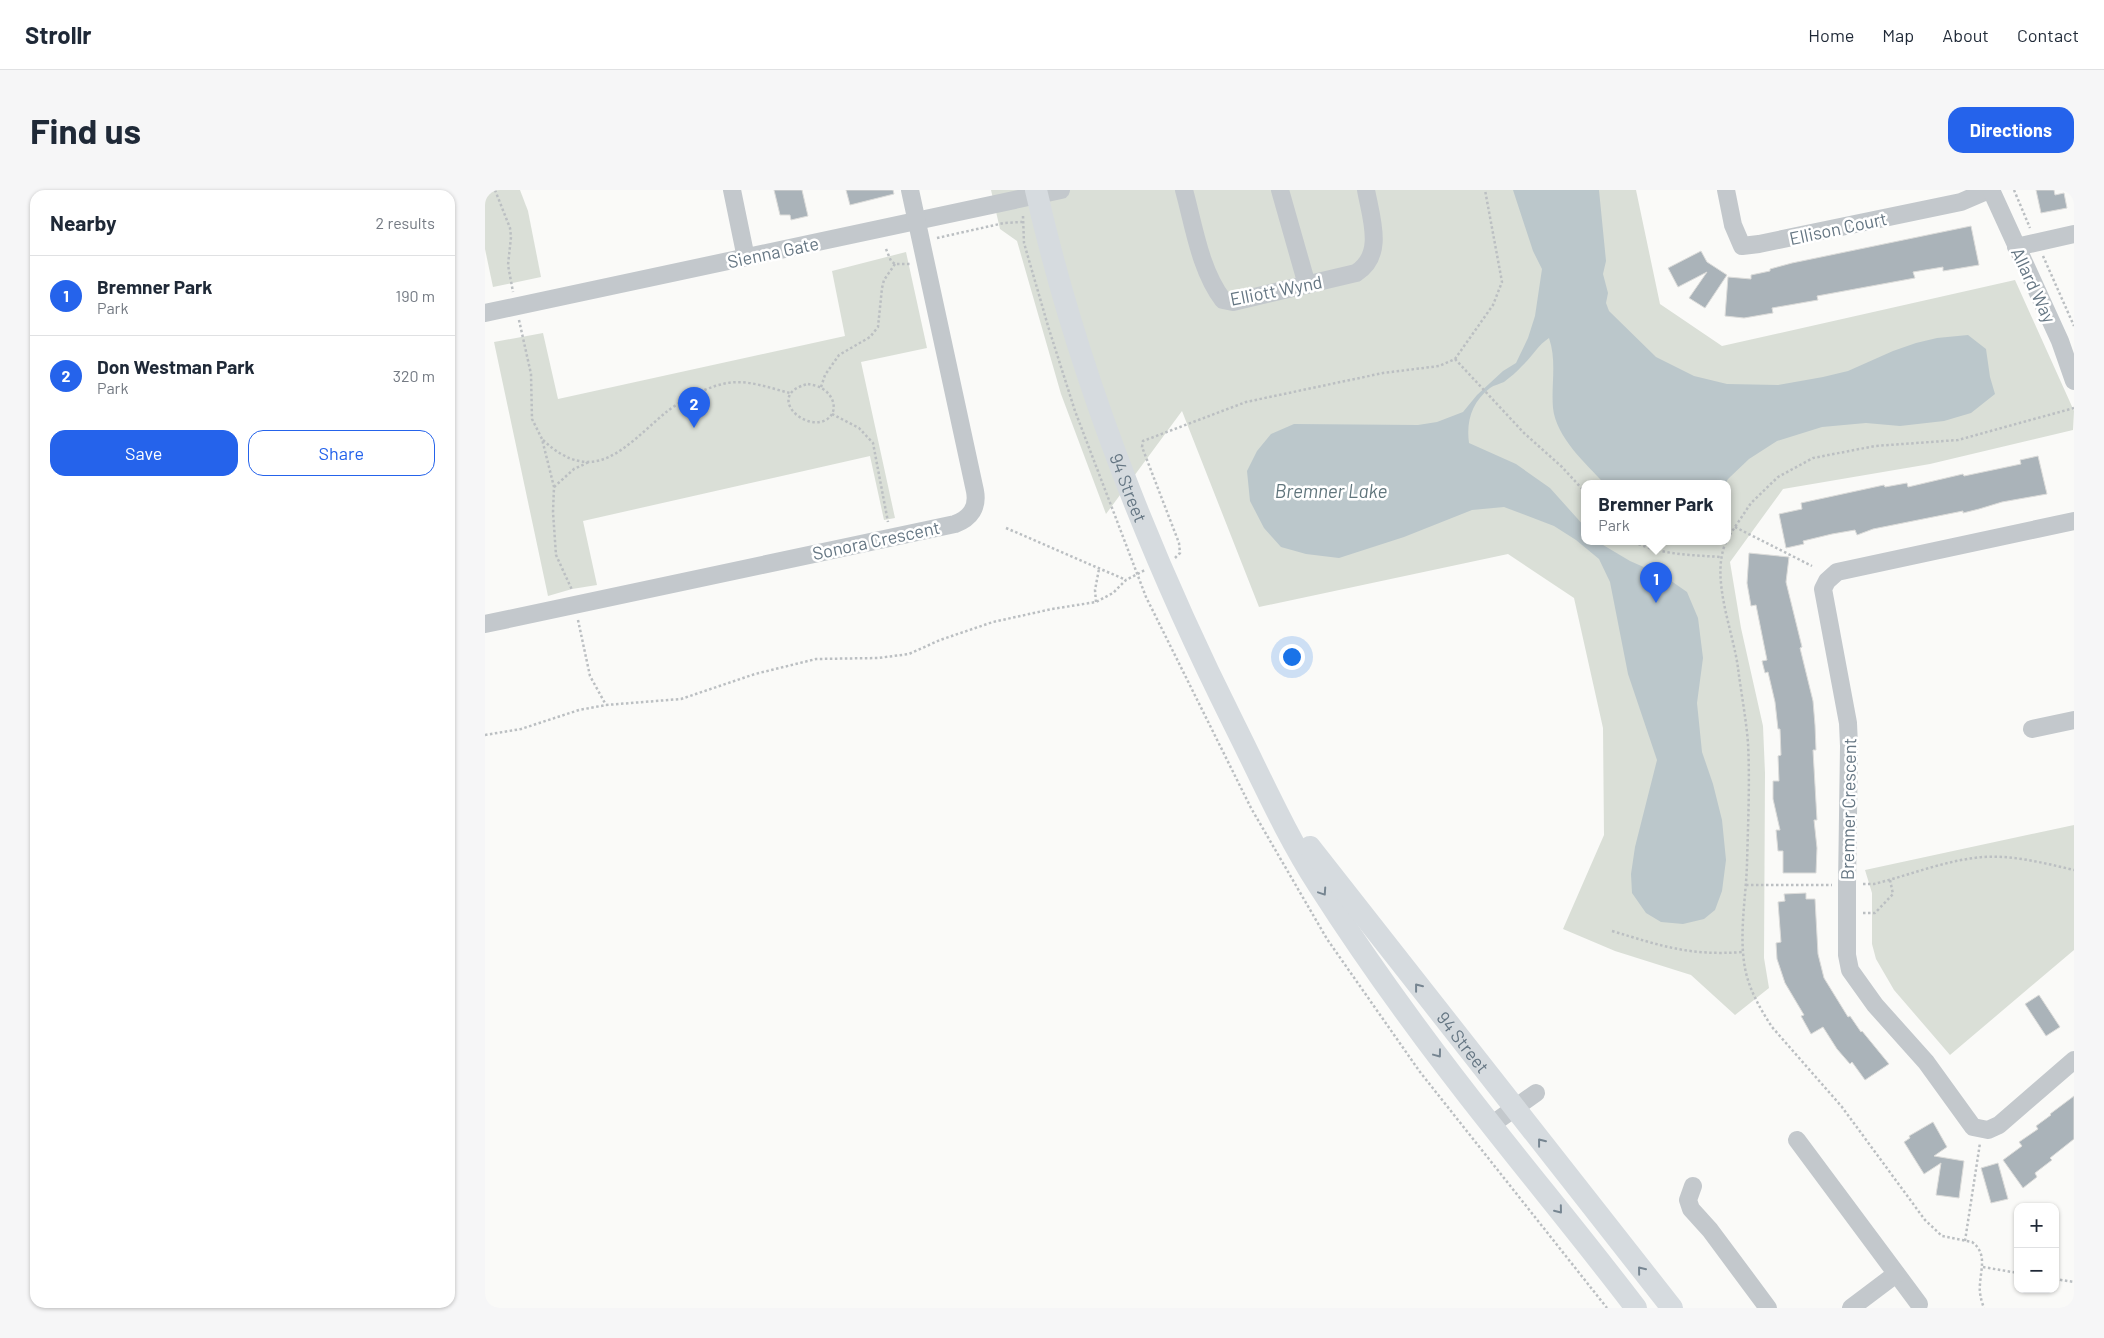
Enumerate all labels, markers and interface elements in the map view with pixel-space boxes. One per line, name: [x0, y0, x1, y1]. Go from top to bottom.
text: Strollr: [25, 20, 92, 49]
text: Home: [1808, 24, 1854, 46]
text: Map: [1882, 24, 1914, 46]
text: About: [1942, 24, 1989, 46]
text: Contact: [2017, 24, 2079, 46]
button: Directions: [1948, 107, 2074, 153]
text: Find us: [30, 109, 141, 151]
street label: Ellison Court: [1787, 207, 1889, 249]
text: Nearby: [50, 210, 116, 235]
text: 2 results: [376, 213, 435, 232]
street label: Sienna Gate: [725, 232, 821, 272]
street label: Allard Way: [2007, 244, 2061, 326]
street label: Elliott Wynd: [1228, 270, 1324, 310]
text: Bremner Park: [97, 275, 212, 298]
text: 1: [63, 286, 69, 305]
text: 190 m: [396, 286, 435, 305]
text: Park: [97, 298, 128, 317]
text: Don Westman Park: [97, 355, 255, 378]
text: 2: [62, 366, 70, 385]
text: 320 m: [393, 366, 435, 385]
text: Park: [97, 378, 128, 397]
pin: 2: [678, 387, 710, 428]
button: Save: [50, 430, 238, 476]
button: Share: [248, 430, 435, 476]
street label: 94 Street: [1105, 450, 1152, 525]
water label: Bremner Lake: [1275, 479, 1387, 502]
popup: [1581, 480, 1731, 545]
text: Bremner Park: [1598, 492, 1714, 515]
text: Park: [1598, 515, 1630, 534]
street label: Sonora Crescent: [810, 516, 942, 564]
pin: 1: [1640, 562, 1672, 603]
your location: [1279, 644, 1305, 670]
street label: Bremner Crescent: [1836, 738, 1860, 880]
one-way arrow: [1317, 886, 1326, 895]
one-way arrow: [1416, 984, 1424, 993]
street label: 94 Street: [1432, 1007, 1494, 1077]
one-way arrow: [1432, 1048, 1440, 1057]
one-way arrow: [1537, 1139, 1546, 1148]
map controls: [2014, 1203, 2059, 1293]
button: +: [2014, 1203, 2059, 1248]
one-way arrow: [1554, 1204, 1562, 1213]
button: −: [2014, 1248, 2059, 1293]
one-way arrow: [1639, 1267, 1647, 1276]

